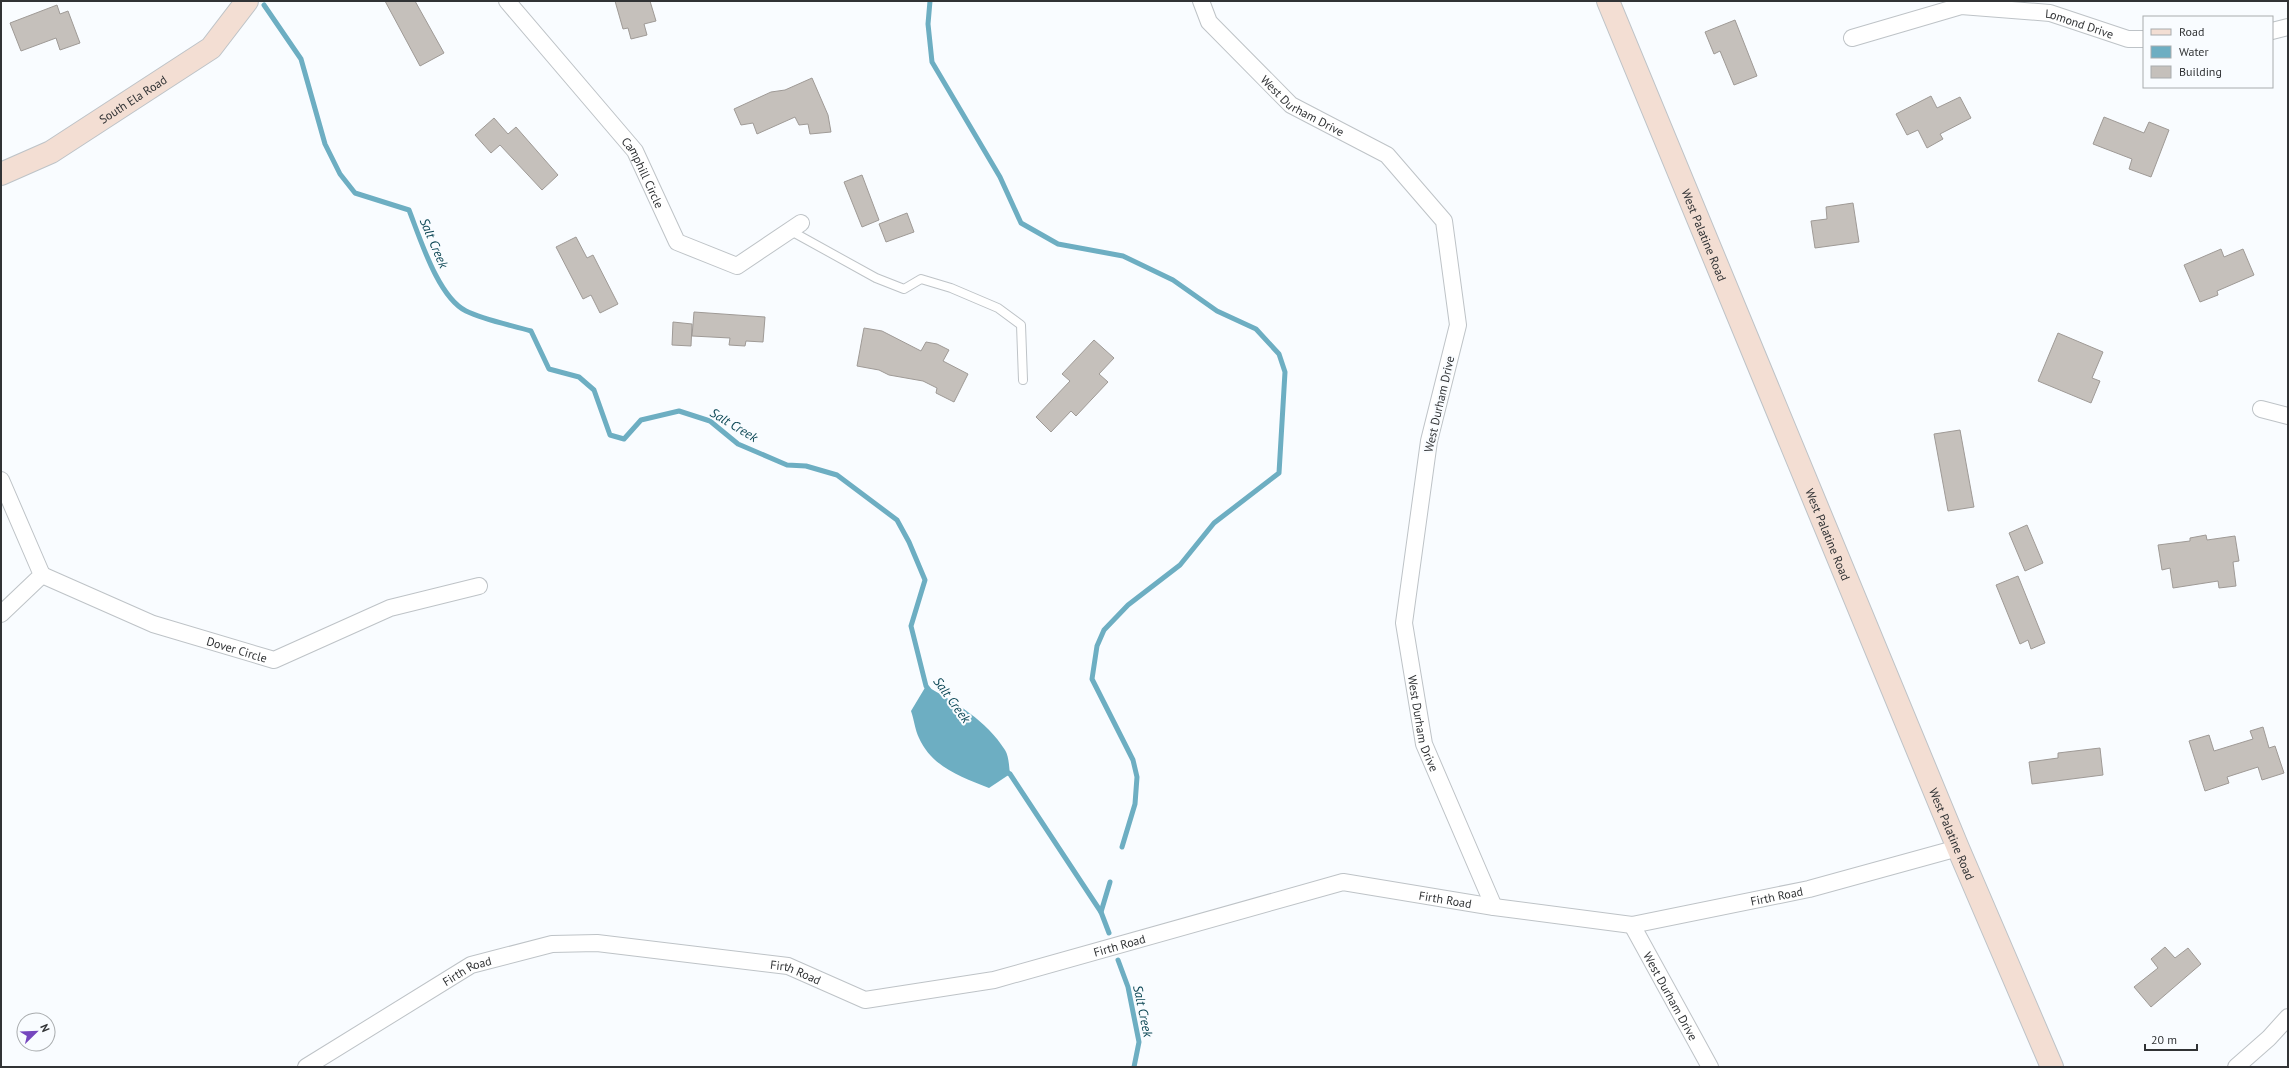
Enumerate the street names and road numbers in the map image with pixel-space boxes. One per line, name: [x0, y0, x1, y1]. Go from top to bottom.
street label: Lomond Drive: [2045, 5, 2116, 41]
street label: South Ela Road: [96, 71, 169, 126]
street label: West Durham Drive: [1258, 72, 1347, 139]
street label: Camphill Circle: [619, 134, 668, 210]
street label: West Palatine Road: [1679, 187, 1730, 283]
street label: West Durham Drive: [1421, 354, 1457, 454]
street label: West Palatine Road: [1803, 486, 1854, 583]
street label: Dover Circle: [205, 633, 269, 665]
street label: West Durham Drive: [1405, 674, 1442, 774]
street label: West Palatine Road: [1926, 785, 1978, 882]
street label: Firth Road: [1749, 883, 1804, 908]
street label: Firth Road: [1418, 887, 1473, 911]
street label: Firth Road: [1092, 930, 1147, 959]
street label: West Durham Drive: [1641, 949, 1701, 1043]
street label: Firth Road: [439, 953, 493, 989]
street label: Firth Road: [770, 956, 824, 987]

